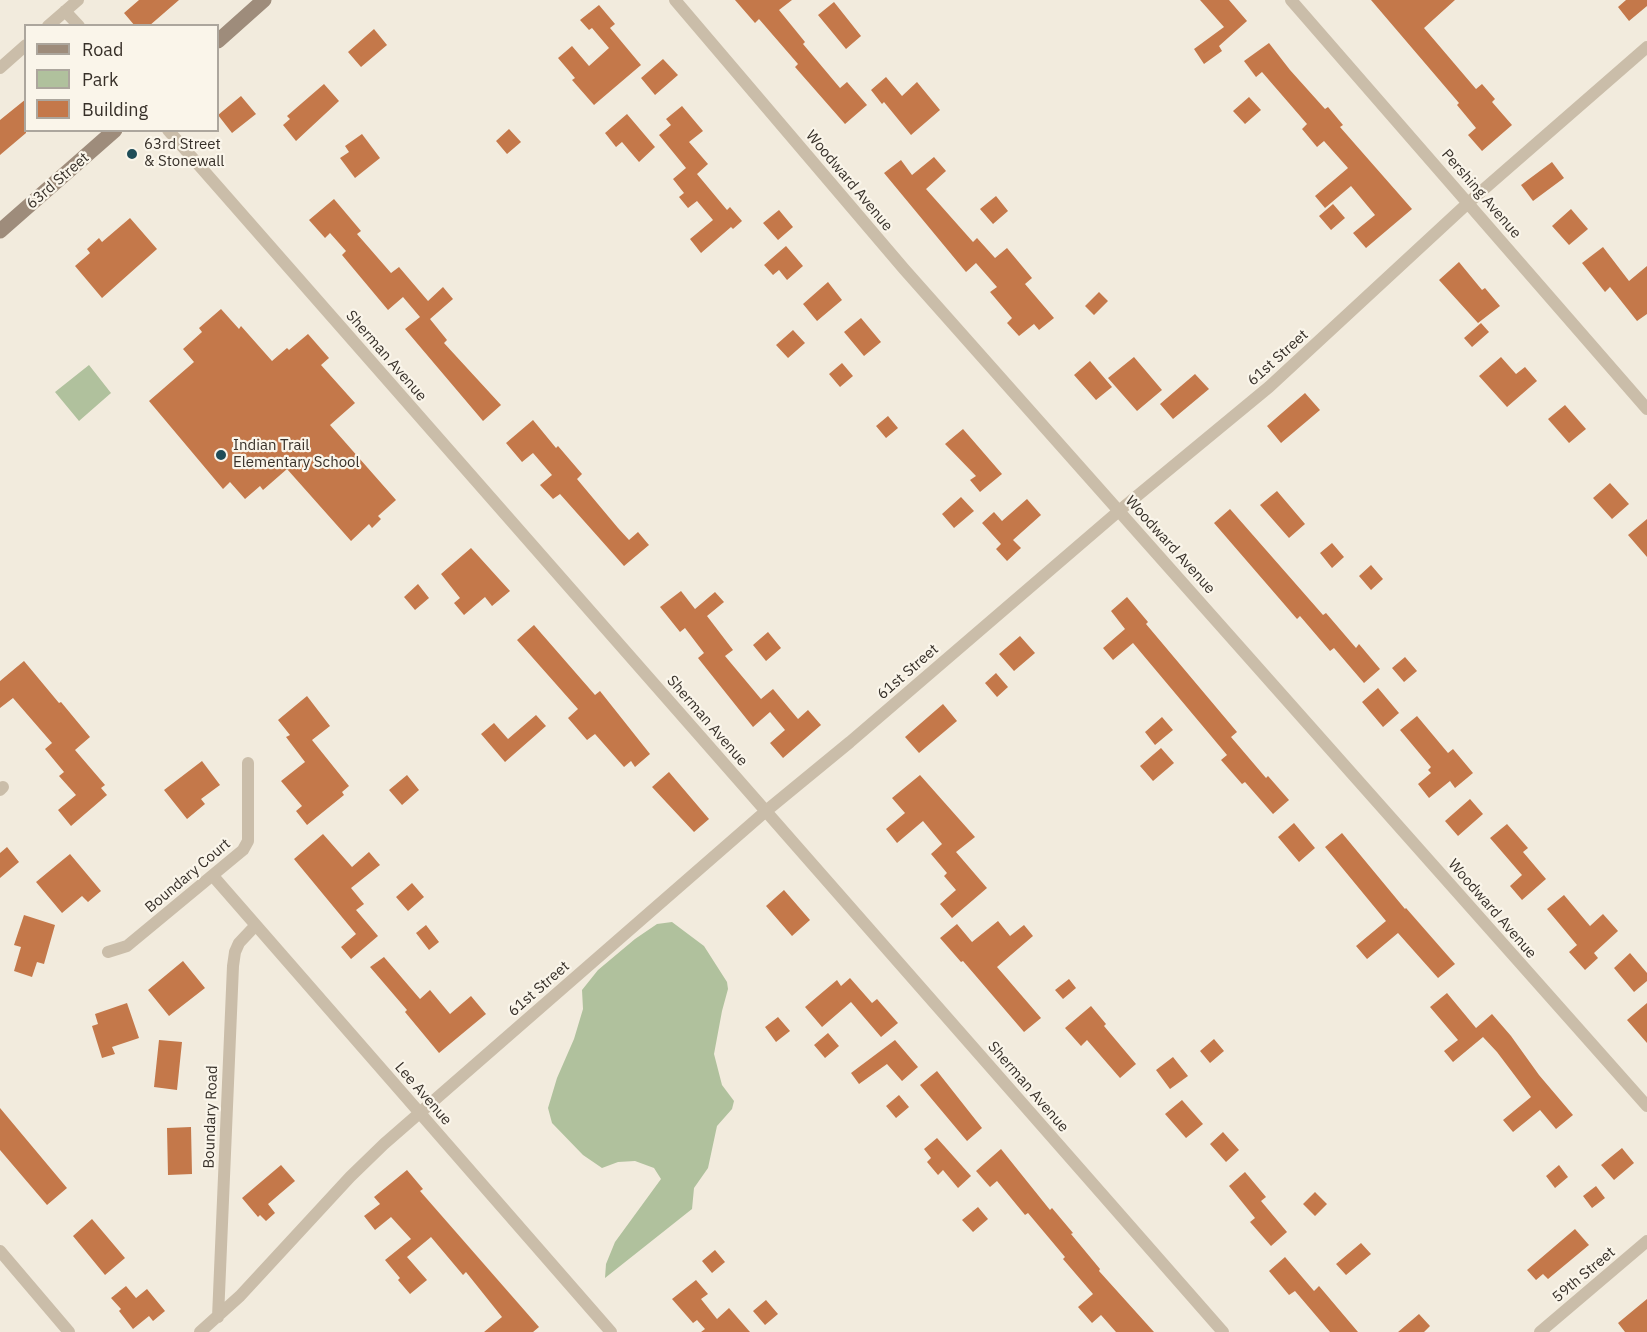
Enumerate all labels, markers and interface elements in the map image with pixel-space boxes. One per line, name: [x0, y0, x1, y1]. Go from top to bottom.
legend: [24, 24, 219, 132]
text: Road: [82, 38, 123, 61]
text: Park: [82, 68, 118, 91]
text: Building: [82, 98, 148, 121]
street label: Woodward Avenue: [802, 127, 896, 235]
place label: 63rd Street & Stonewall: [144, 136, 224, 171]
street label: Pershing Avenue: [1437, 146, 1525, 242]
marker: 63rd Street & Stonewall: [125, 147, 139, 161]
street label: 63rd Street: [23, 149, 93, 213]
street label: Sherman Avenue: [342, 307, 430, 405]
street label: 61st Street: [1244, 326, 1312, 390]
place label: Indian Trail Elementary School: [233, 437, 360, 472]
marker: Indian Trail Elementary School: [214, 448, 228, 462]
street label: Woodward Avenue: [1121, 492, 1219, 598]
street label: 61st Street: [874, 641, 942, 703]
street label: Sherman Avenue: [663, 672, 751, 770]
street label: Boundary Court: [142, 835, 234, 917]
street label: Woodward Avenue: [1444, 856, 1540, 962]
street label: 61st Street: [505, 958, 573, 1020]
street label: Sherman Avenue: [984, 1038, 1072, 1136]
street label: Lee Avenue: [391, 1059, 455, 1129]
street label: Boundary Road: [200, 1065, 222, 1169]
street label: 59th Street: [1549, 1244, 1619, 1306]

